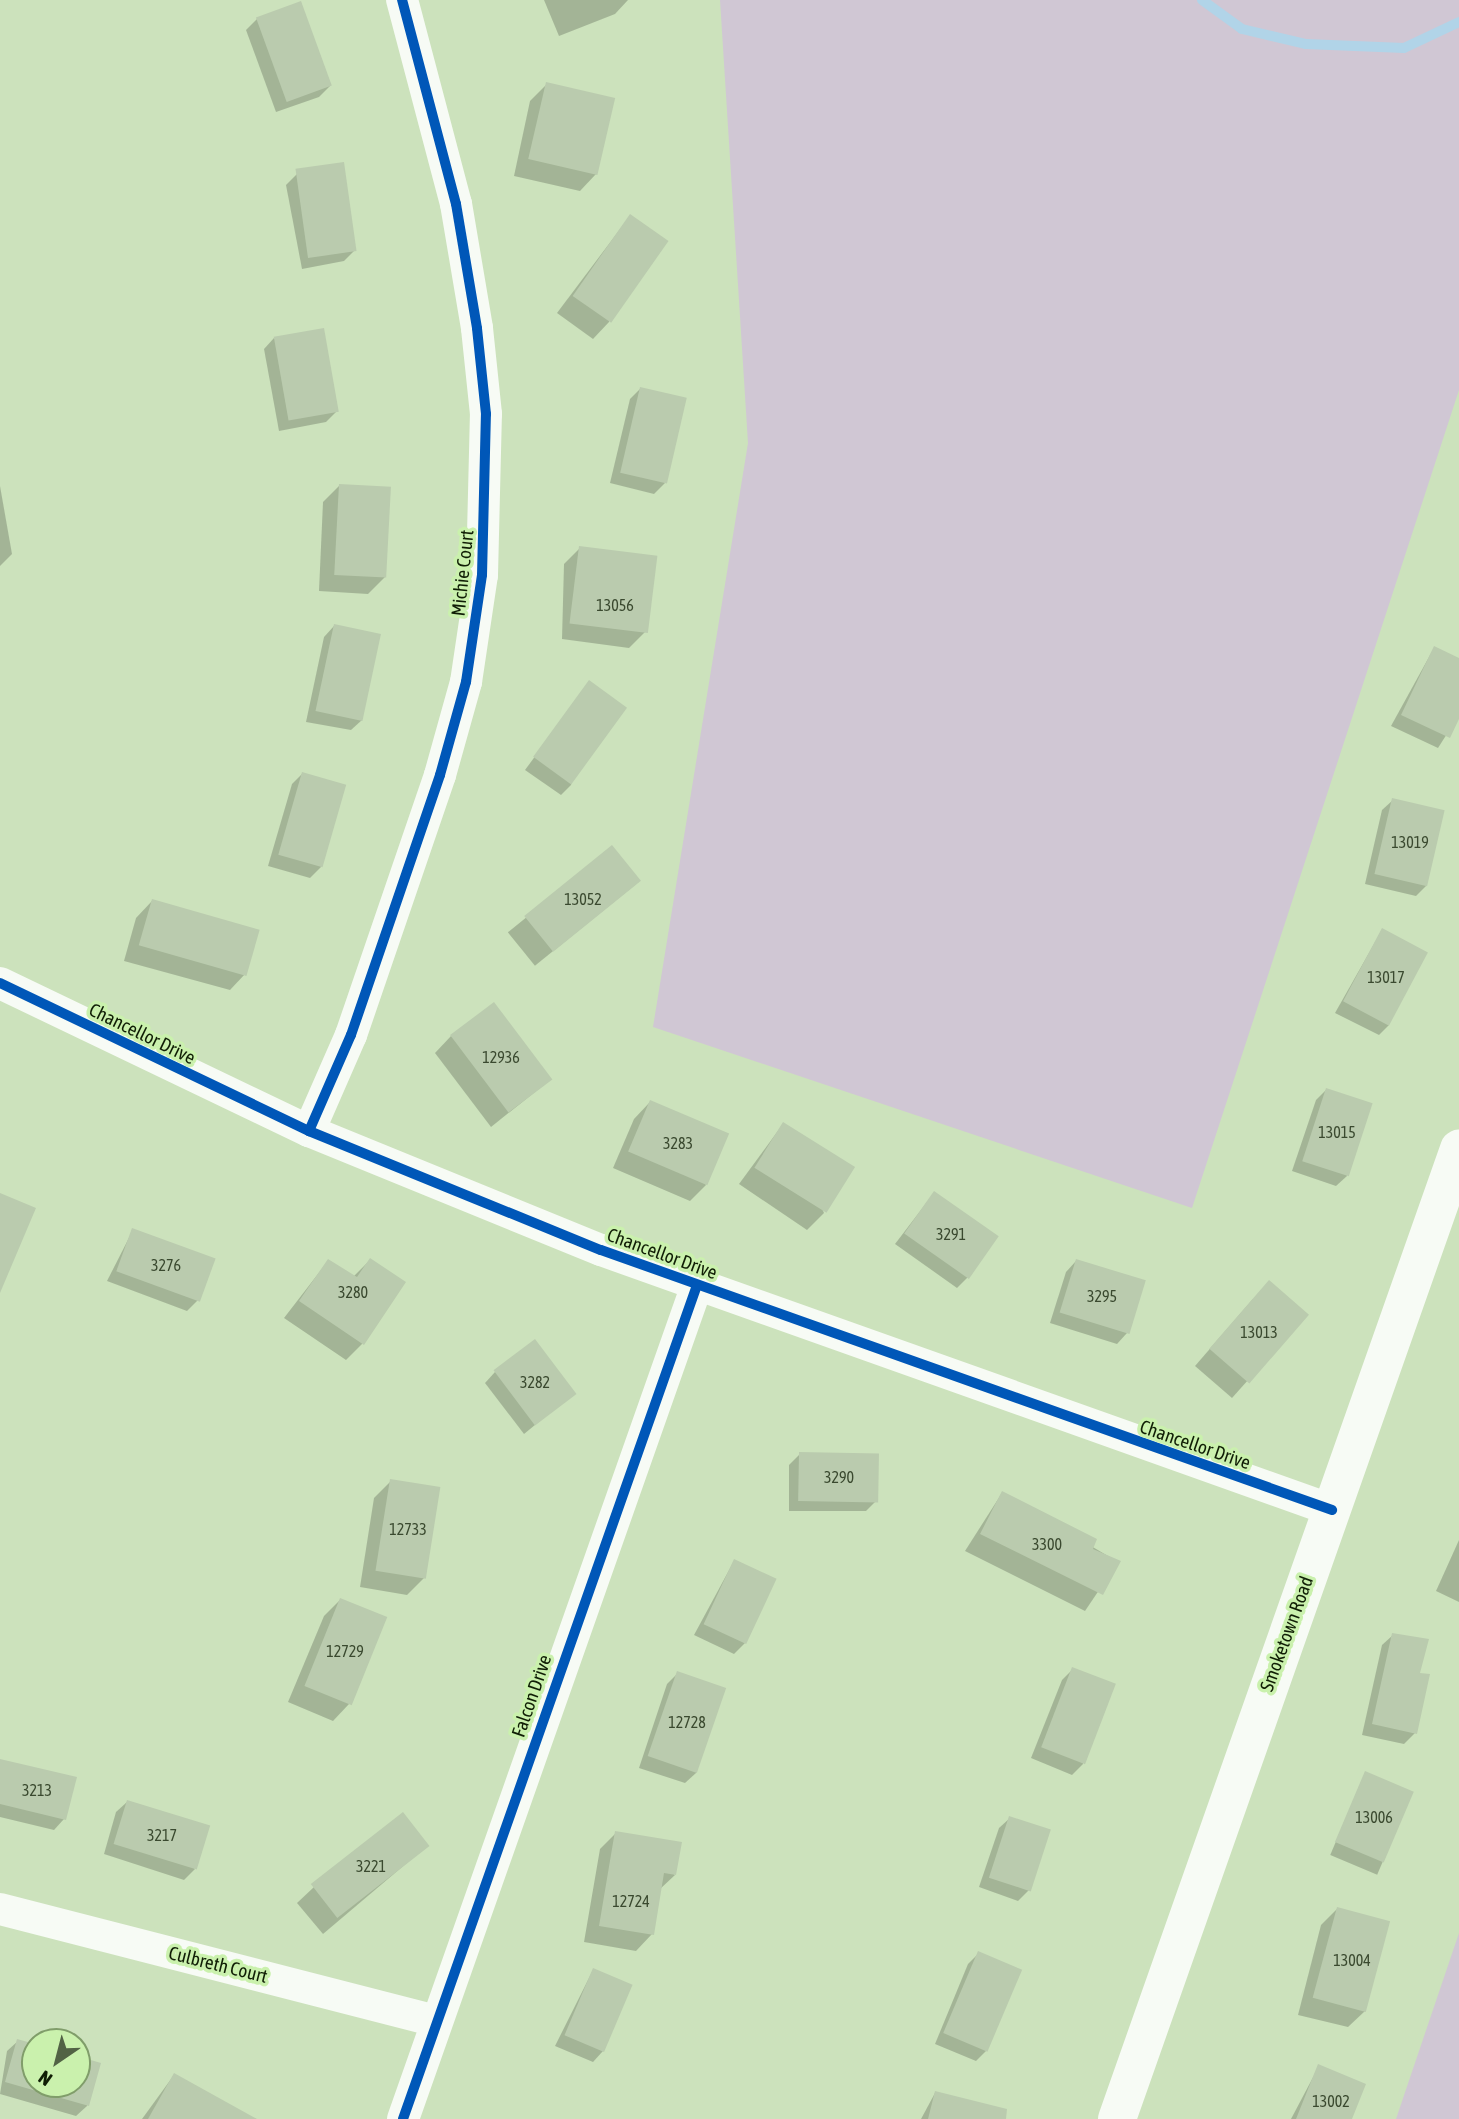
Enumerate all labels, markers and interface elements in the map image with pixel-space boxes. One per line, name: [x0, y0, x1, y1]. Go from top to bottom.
street label: Michie Court: [447, 529, 479, 617]
house number: 13056: [596, 595, 634, 615]
house number: 13019: [1391, 832, 1429, 852]
house number: 13052: [564, 889, 602, 909]
house number: 13017: [1367, 967, 1405, 987]
street label: Chancellor Drive: [85, 998, 199, 1070]
house number: 12936: [482, 1047, 520, 1067]
house number: 13015: [1318, 1122, 1356, 1142]
house number: 3283: [663, 1133, 693, 1153]
street label: Chancellor Drive: [604, 1224, 720, 1284]
house number: 3291: [936, 1224, 966, 1244]
house number: 3276: [151, 1255, 181, 1275]
house number: 3280: [338, 1282, 368, 1302]
house number: 3295: [1087, 1286, 1117, 1306]
house number: 13013: [1240, 1322, 1278, 1342]
house number: 3282: [520, 1372, 550, 1392]
street label: Chancellor Drive: [1137, 1415, 1253, 1475]
house number: 3290: [824, 1467, 854, 1487]
house number: 12733: [389, 1519, 427, 1539]
house number: 3300: [1032, 1534, 1062, 1554]
street label: Smoketown Road: [1256, 1573, 1318, 1695]
house number: 12729: [326, 1641, 364, 1661]
street label: Falcon Drive: [507, 1652, 557, 1740]
house number: 12728: [668, 1712, 706, 1732]
house number: 3213: [22, 1780, 52, 1800]
house number: 13006: [1355, 1807, 1393, 1827]
house number: 3217: [147, 1825, 177, 1845]
house number: 3221: [356, 1856, 386, 1876]
house number: 12724: [612, 1891, 650, 1911]
street label: Culbreth Court: [166, 1942, 270, 1988]
house number: 13004: [1333, 1950, 1371, 1970]
north arrow: [21, 2028, 91, 2098]
text: N: [34, 2066, 56, 2091]
house number: 13002: [1312, 2091, 1350, 2111]

